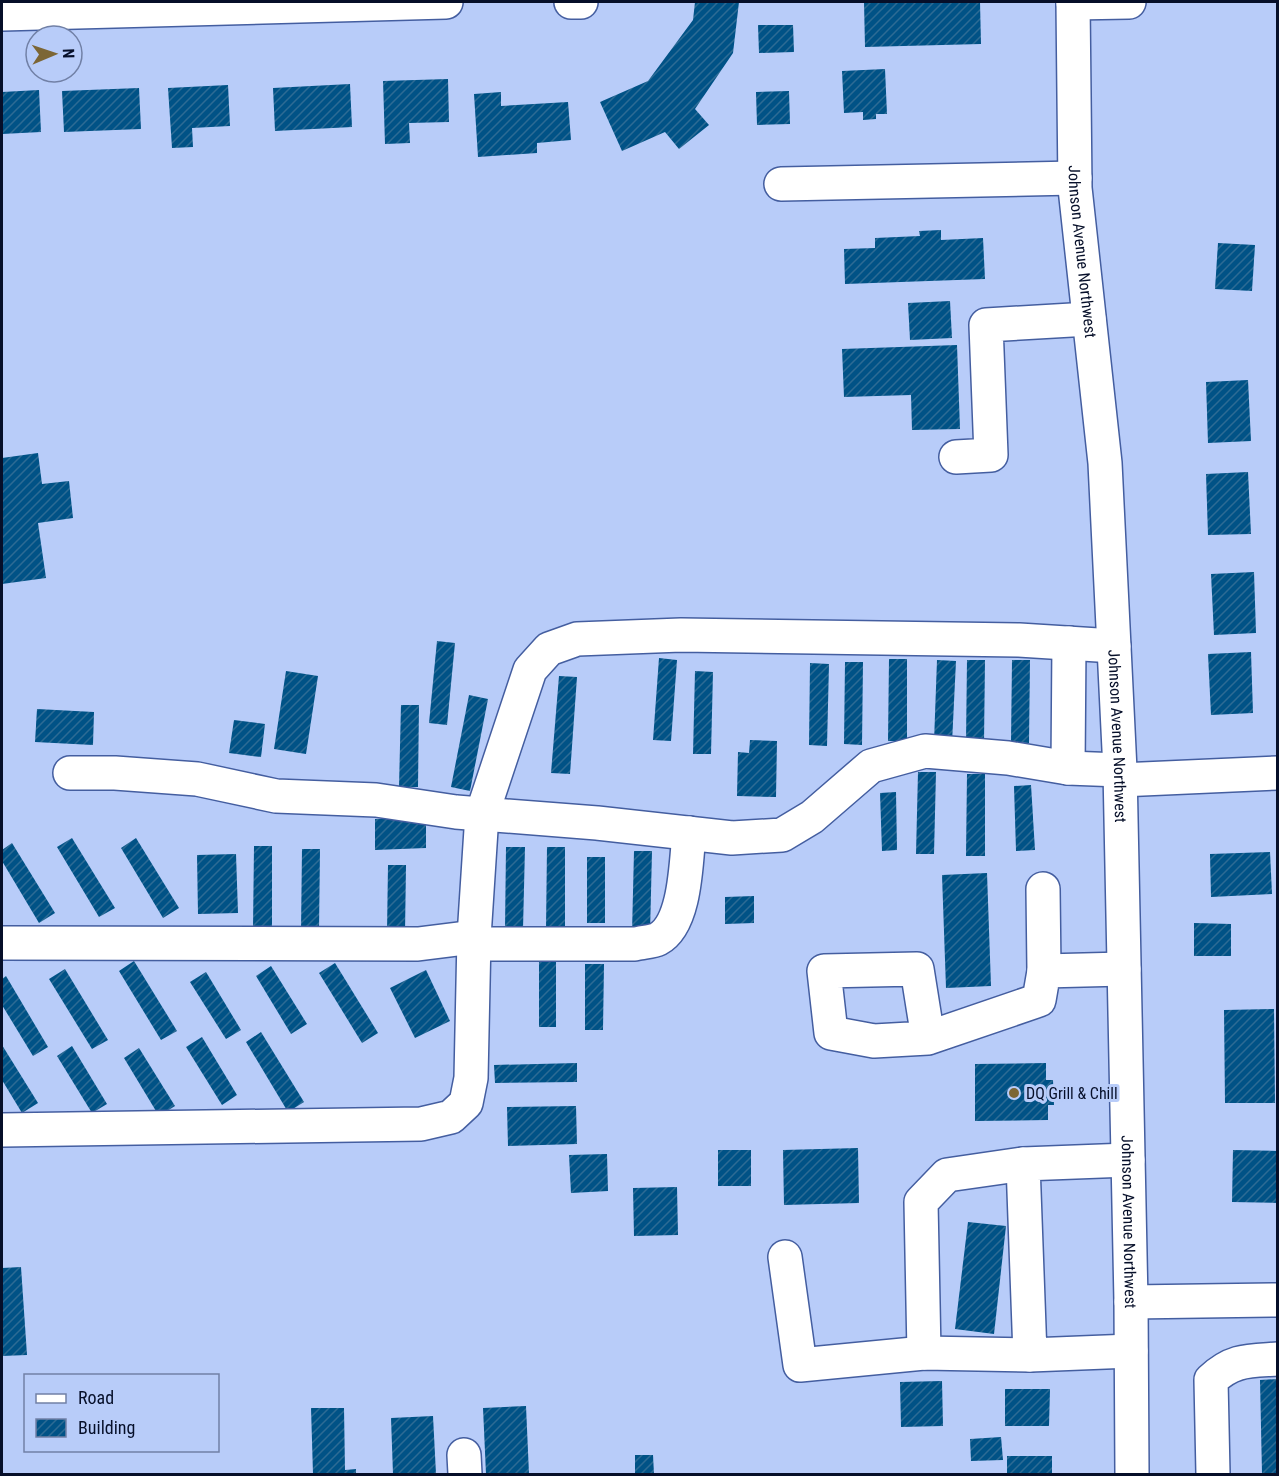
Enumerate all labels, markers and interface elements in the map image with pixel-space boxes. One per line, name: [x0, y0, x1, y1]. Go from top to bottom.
north arrow: [24, 24, 84, 84]
text: N: [59, 48, 78, 59]
street label: Johnson Avenue Northwest: [1065, 165, 1100, 339]
street label: Johnson Avenue Northwest: [1104, 649, 1130, 823]
place label: DQ Grill & Chill: [1026, 1084, 1118, 1103]
marker: DQ Grill & Chill: [1007, 1086, 1021, 1100]
street label: Johnson Avenue Northwest: [1118, 1135, 1140, 1309]
legend: [24, 1374, 219, 1452]
text: Road: [78, 1387, 114, 1408]
text: Building: [78, 1417, 135, 1438]

